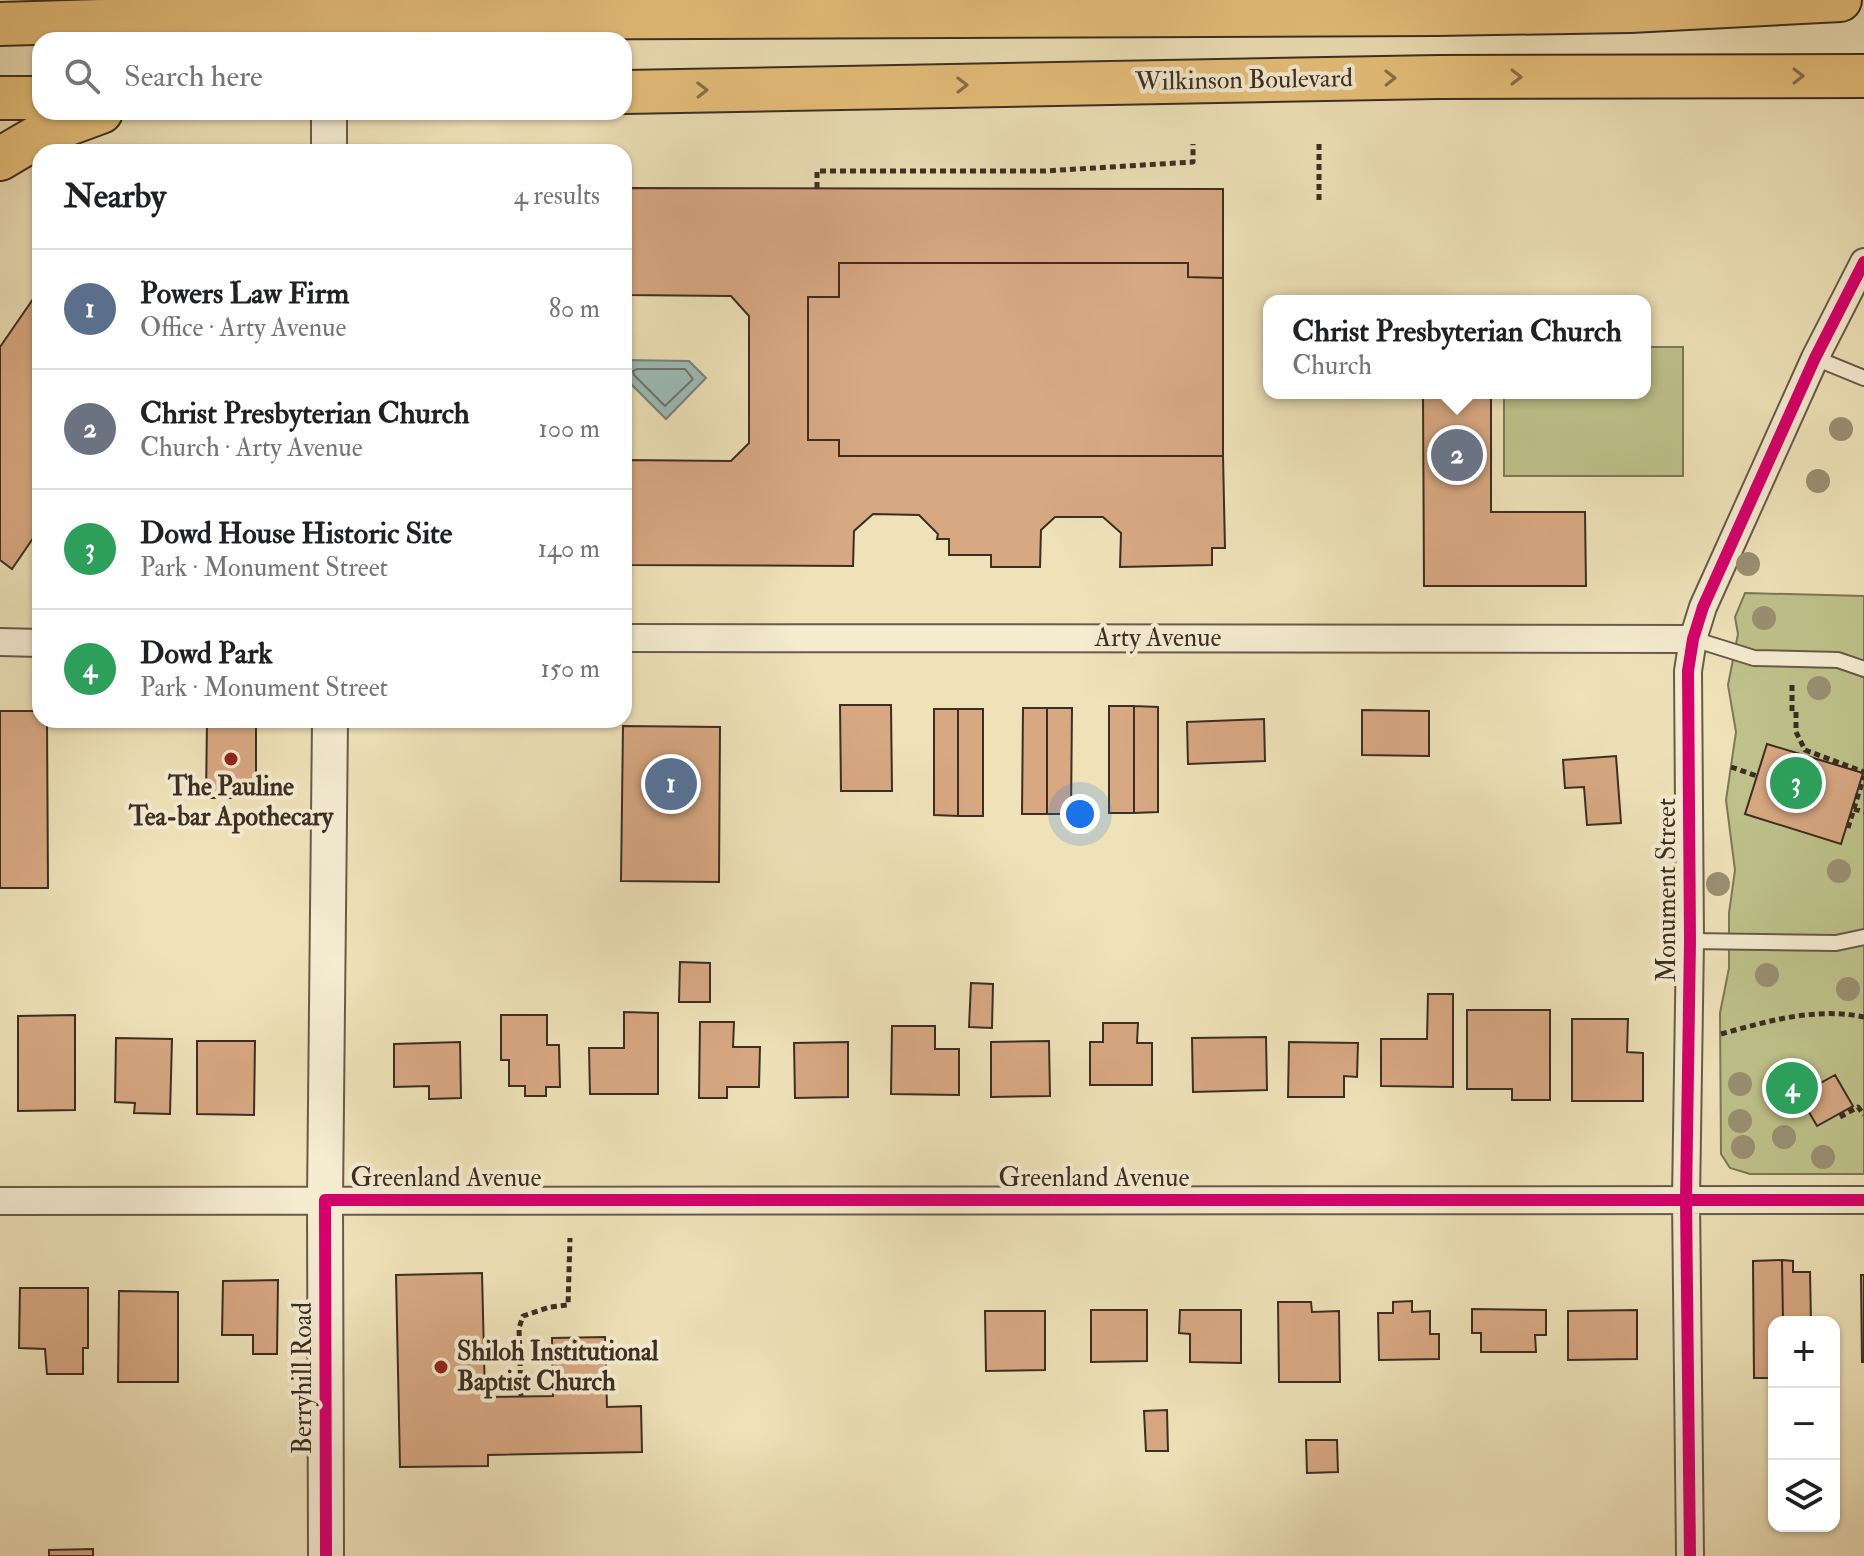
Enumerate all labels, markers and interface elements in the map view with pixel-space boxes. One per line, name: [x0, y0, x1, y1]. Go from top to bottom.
search box: [32, 32, 632, 120]
icon: search: [60, 54, 104, 98]
text: Search here: [124, 58, 263, 95]
street label: Wilkinson Boulevard: [1134, 62, 1353, 98]
one-way arrow: [1792, 67, 1805, 85]
one-way arrow: [1510, 68, 1523, 85]
one-way arrow: [1384, 69, 1397, 86]
one-way arrow: [956, 77, 969, 94]
one-way arrow: [696, 81, 709, 99]
text: Nearby: [64, 175, 166, 218]
text: 4 results: [514, 180, 600, 212]
text: Powers Law Firm: [140, 275, 349, 312]
text: 1: [85, 293, 95, 325]
text: 80 m: [549, 293, 600, 325]
popup: [1263, 295, 1651, 399]
text: Office · Arty Avenue: [140, 312, 346, 344]
text: Christ Presbyterian Church: [1292, 313, 1622, 350]
text: Church: [1292, 350, 1372, 382]
text: Christ Presbyterian Church: [140, 395, 470, 432]
text: 2: [83, 413, 97, 445]
text: 100 m: [539, 413, 600, 445]
pin: 2: [1431, 425, 1483, 485]
text: Church · Arty Avenue: [140, 432, 363, 464]
text: Dowd House Historic Site: [140, 515, 452, 552]
text: 3: [85, 533, 95, 565]
text: 140 m: [538, 533, 600, 565]
text: Park · Monument Street: [140, 552, 388, 584]
street label: Arty Avenue: [1094, 622, 1222, 654]
text: Dowd Park: [140, 635, 273, 672]
text: 4: [83, 653, 97, 685]
text: 150 m: [541, 653, 600, 685]
text: Park · Monument Street: [140, 672, 388, 704]
marker: The Pauline Tea-bar Apothecary: [222, 750, 240, 768]
pin: 3: [1770, 753, 1822, 813]
pin: 1: [645, 754, 697, 814]
place label: The Pauline Tea-bar Apothecary: [128, 771, 335, 834]
your location: [1060, 794, 1100, 834]
street label: Monument Street: [1651, 798, 1683, 982]
pin: 4: [1766, 1058, 1818, 1118]
street label: Greenland Avenue: [351, 1162, 542, 1194]
street label: Greenland Avenue: [999, 1162, 1190, 1194]
street label: Berryhill Road: [287, 1302, 319, 1454]
map controls: [1768, 1316, 1840, 1532]
button: +: [1768, 1316, 1840, 1388]
place label: Shiloh Institutional Baptist Church: [457, 1336, 659, 1399]
marker: Shiloh Institutional Baptist Church: [432, 1358, 450, 1376]
button: −: [1768, 1388, 1840, 1460]
button: layers: [1768, 1460, 1840, 1532]

